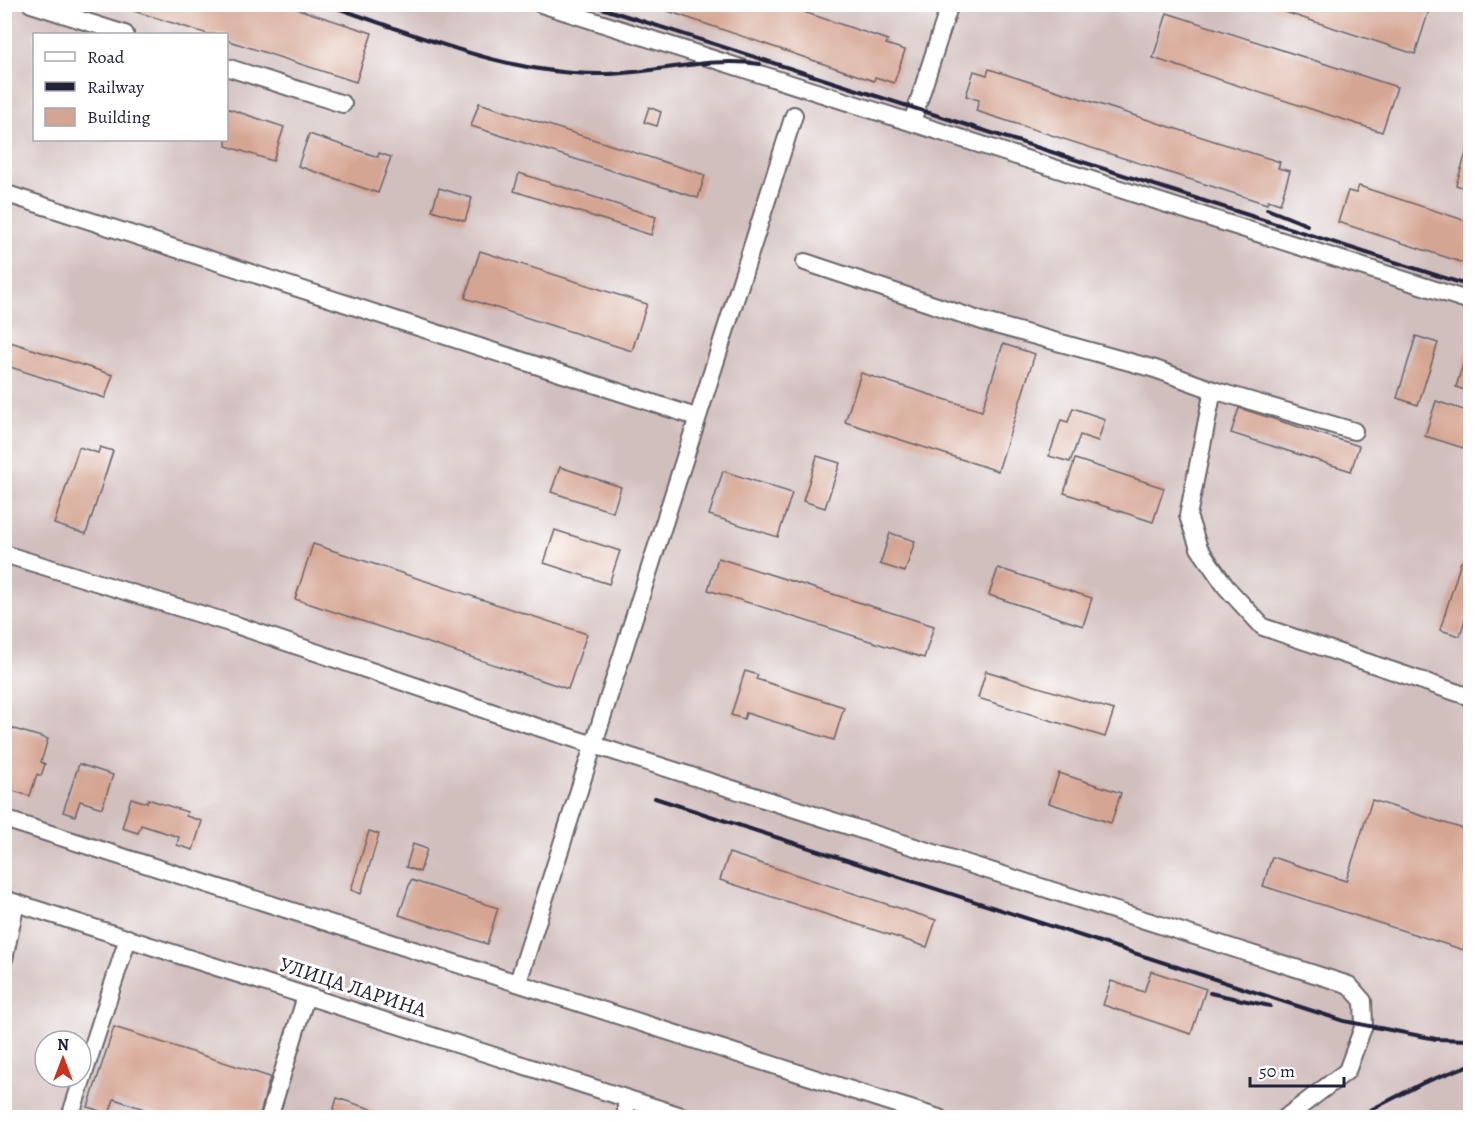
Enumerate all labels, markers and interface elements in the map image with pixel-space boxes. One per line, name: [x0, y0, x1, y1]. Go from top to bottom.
legend: [33, 33, 228, 141]
text: Road: [87, 45, 125, 69]
text: Railway: [87, 75, 145, 99]
text: Building: [87, 105, 151, 129]
street label: УЛИЦА ЛАРИНА: [276, 950, 431, 1024]
north arrow: [33, 1029, 93, 1089]
text: N: [57, 1034, 69, 1056]
scale bar: [1250, 1050, 1344, 1088]
text: 50 m: [1259, 1059, 1295, 1083]

